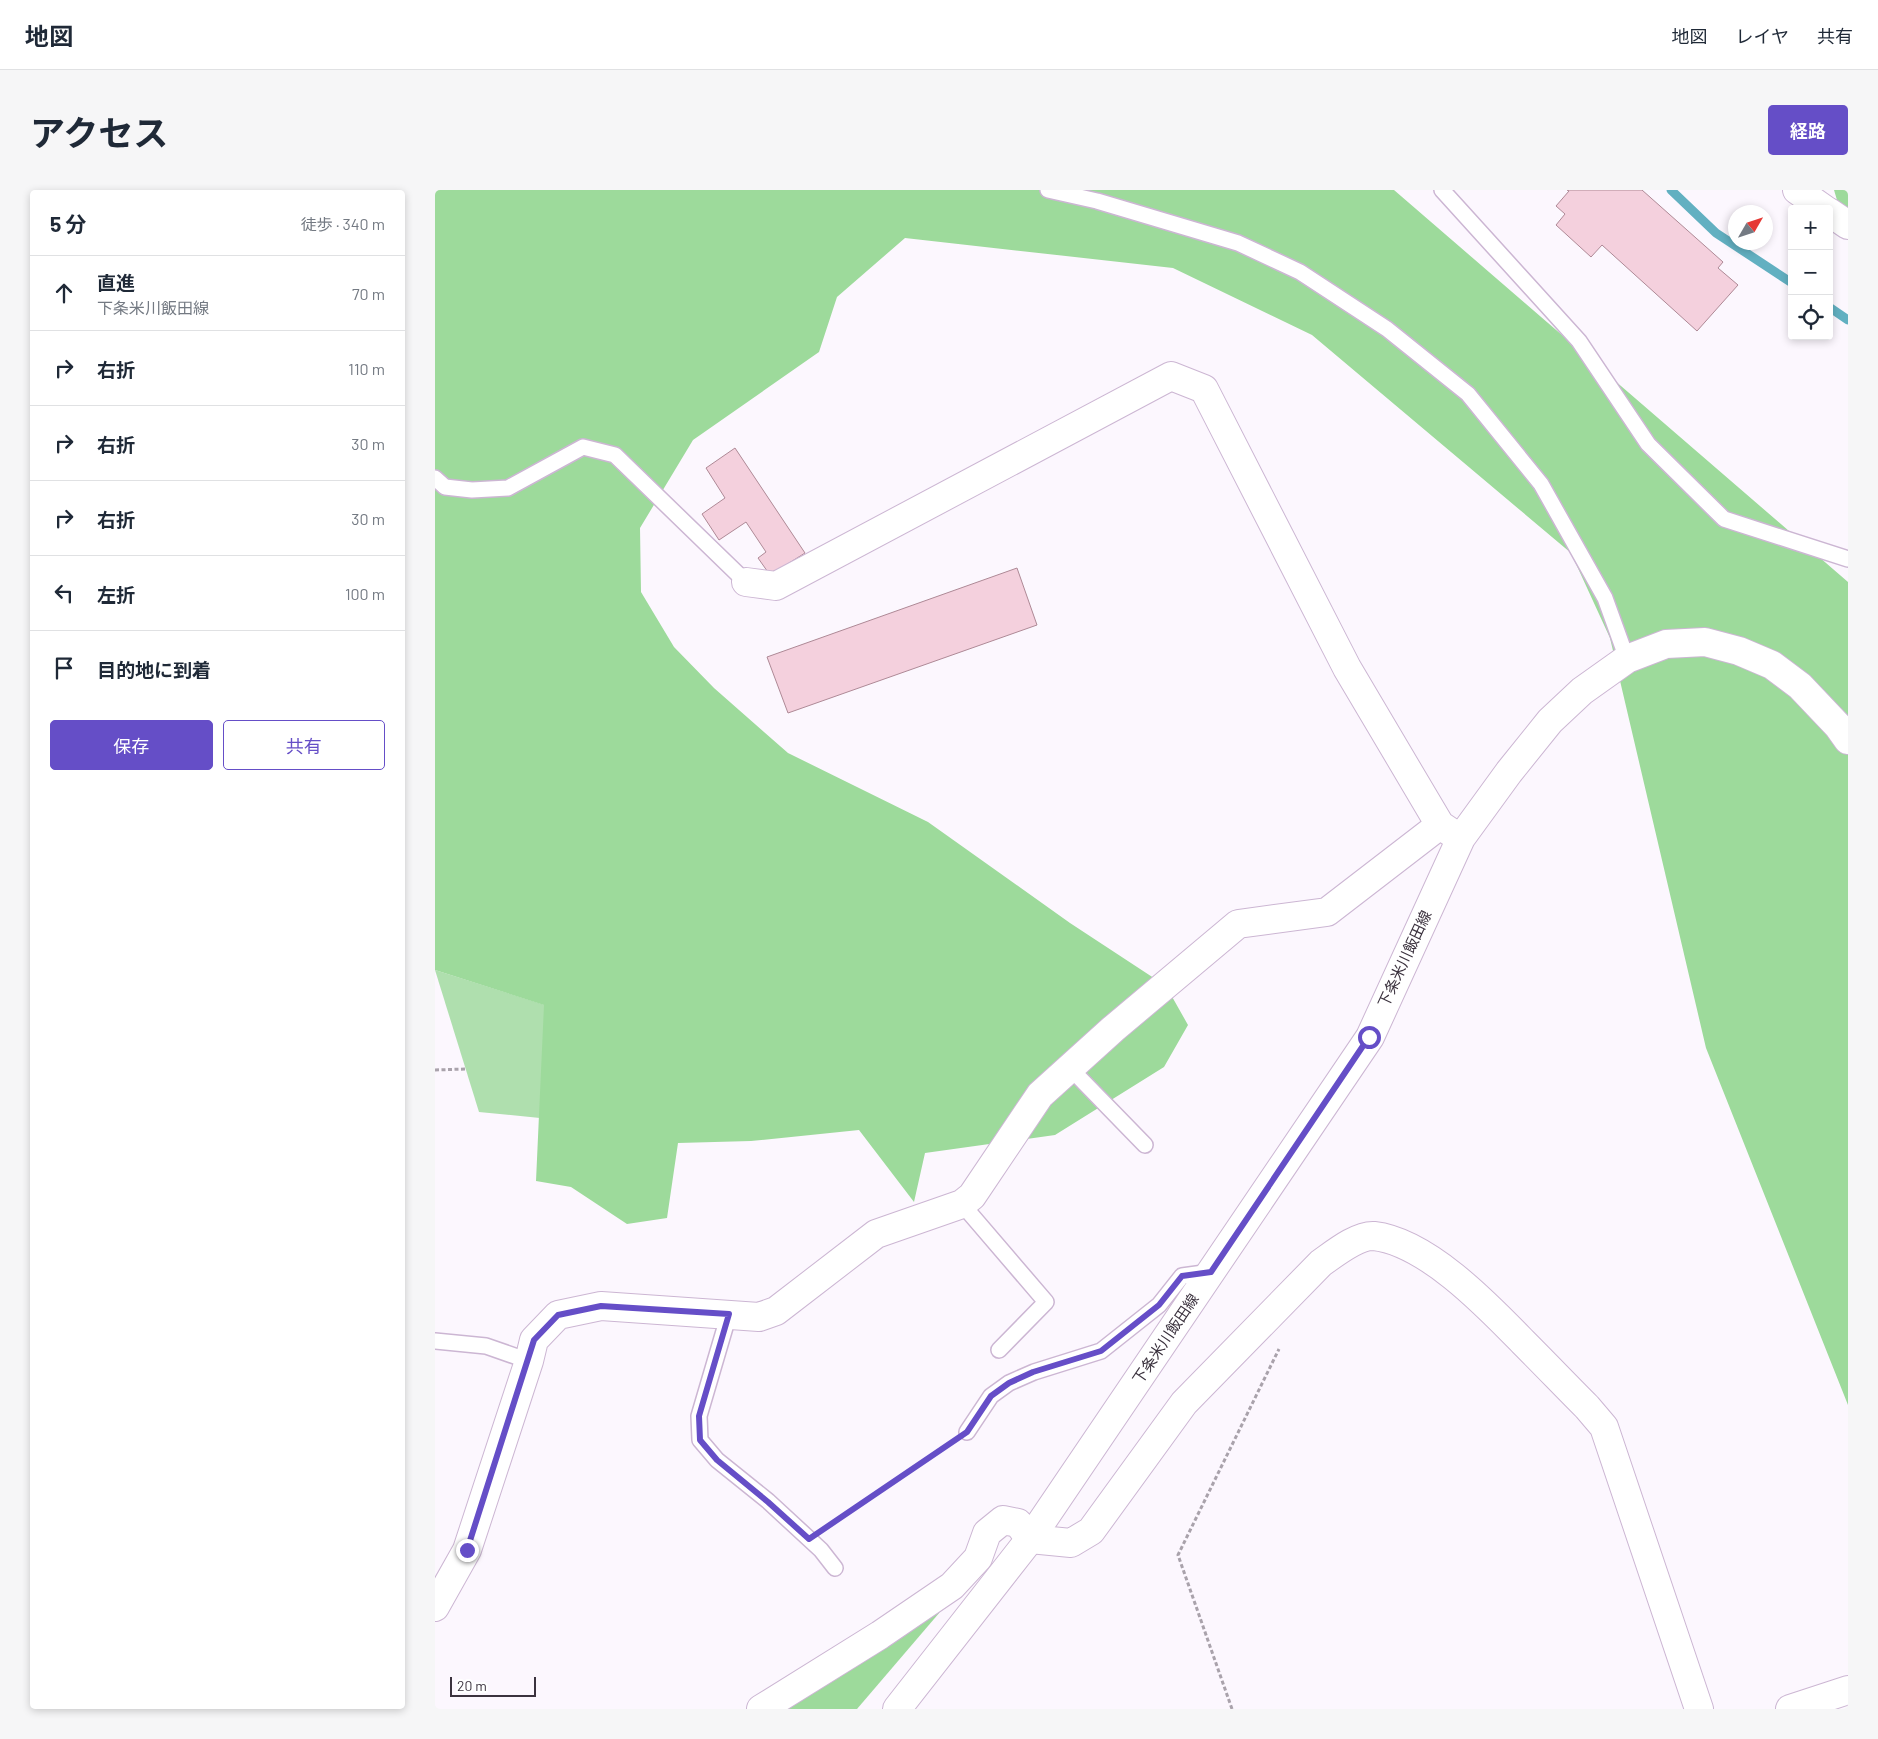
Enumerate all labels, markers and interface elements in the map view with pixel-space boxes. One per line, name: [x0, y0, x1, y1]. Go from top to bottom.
text: 地図: [25, 21, 73, 50]
text: 地図: [1672, 25, 1708, 47]
text: レイヤ: [1736, 25, 1789, 47]
text: 共有: [1817, 25, 1853, 47]
button: 経路: [1768, 105, 1848, 155]
text: アクセス: [30, 111, 168, 153]
north arrow: [1728, 205, 1773, 250]
map controls: [1788, 205, 1833, 340]
button: +: [1788, 205, 1833, 250]
text: 5 分: [50, 211, 87, 236]
text: 徒歩 · 340 m: [301, 214, 385, 233]
button: −: [1788, 250, 1833, 295]
text: 直進: [97, 271, 135, 294]
icon: ahead: [50, 279, 78, 307]
text: 70 m: [352, 284, 385, 303]
button: locate: [1788, 295, 1833, 340]
text: 下条米川飯田線: [97, 298, 209, 317]
icon: right: [50, 354, 78, 382]
text: 右折: [97, 358, 135, 381]
text: 110 m: [348, 359, 385, 378]
icon: right: [50, 429, 78, 457]
text: 右折: [97, 433, 135, 456]
text: 30 m: [351, 434, 385, 453]
icon: right: [50, 504, 78, 532]
text: 右折: [97, 508, 135, 531]
text: 30 m: [351, 509, 385, 528]
icon: left: [50, 579, 78, 607]
text: 左折: [97, 583, 135, 606]
text: 100 m: [345, 584, 385, 603]
icon: arrive: [50, 654, 78, 682]
text: 目的地に到着: [97, 658, 211, 681]
button: 保存: [50, 720, 213, 770]
button: 共有: [223, 720, 385, 770]
street label: 下条米川飯田線: [1374, 907, 1434, 1010]
route start: [1358, 1026, 1381, 1049]
street label: 下条米川飯田線: [1128, 1290, 1202, 1387]
route end: [456, 1539, 479, 1562]
scale bar: [450, 1674, 536, 1697]
text: 20 m: [457, 1677, 487, 1694]

